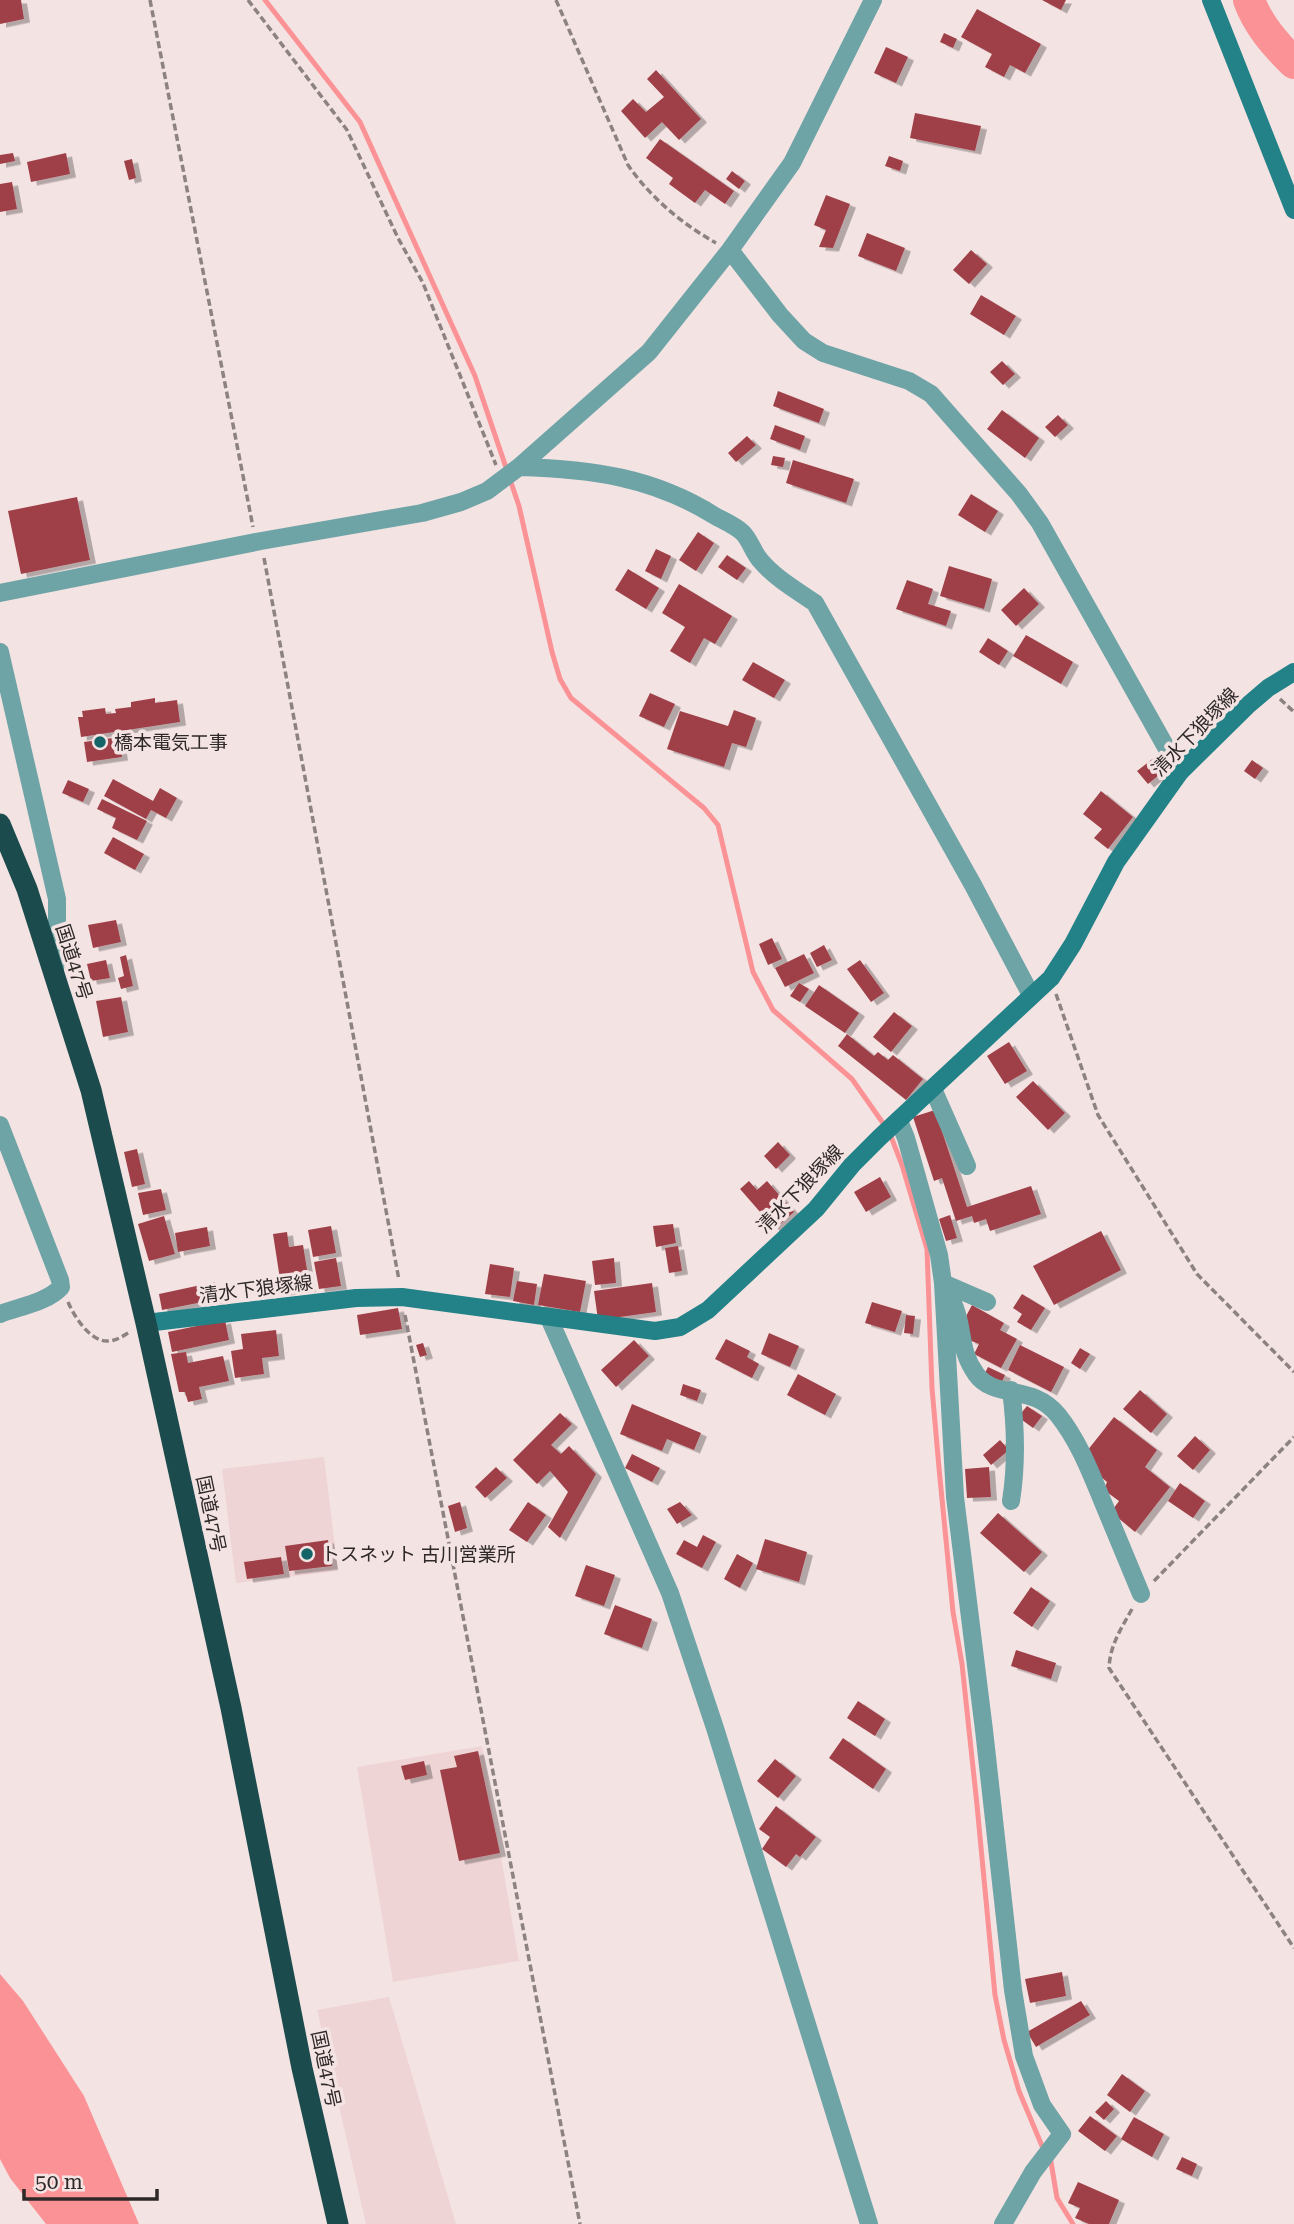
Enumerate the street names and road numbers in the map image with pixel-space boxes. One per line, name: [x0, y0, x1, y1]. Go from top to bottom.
street label: 清水下狼塚線: [1147, 683, 1243, 781]
street label: 国道47号: [51, 921, 97, 1003]
street label: 清水下狼塚線: [752, 1140, 848, 1238]
street label: 清水下狼塚線: [198, 1271, 314, 1307]
street label: 国道47号: [192, 1473, 230, 1555]
street label: 国道47号: [307, 2028, 345, 2110]

